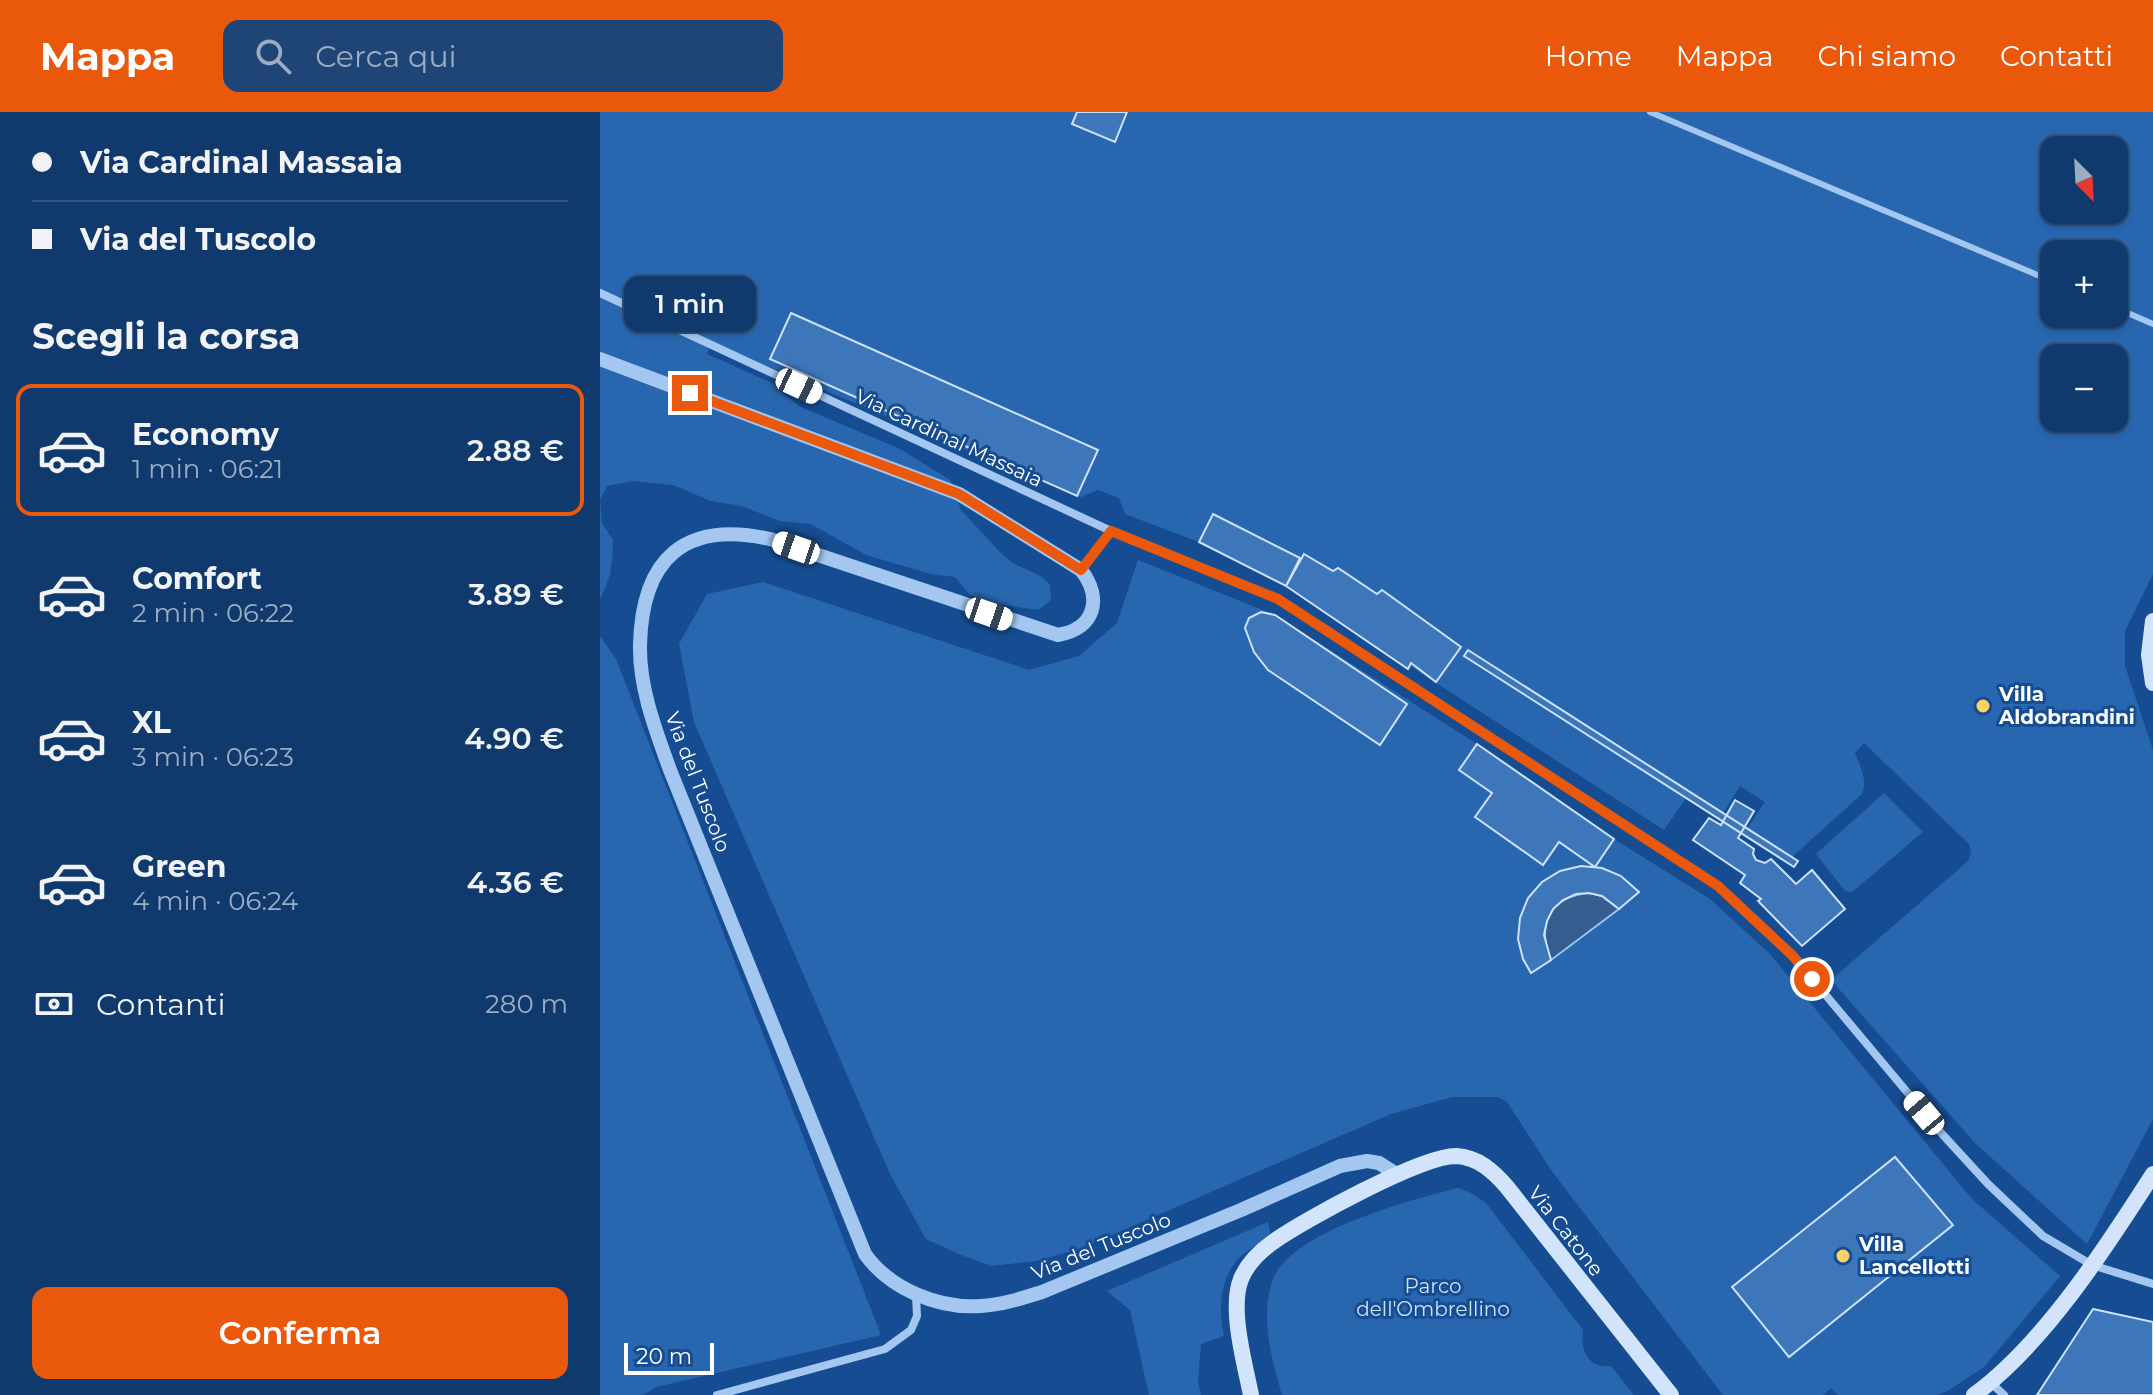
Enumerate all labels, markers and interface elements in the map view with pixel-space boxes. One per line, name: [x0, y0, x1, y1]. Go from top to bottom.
search box: [223, 20, 783, 92]
text: Mappa: [40, 33, 175, 80]
icon: search: [251, 34, 295, 78]
text: Cerca qui: [315, 38, 457, 75]
text: Home: [1545, 39, 1632, 73]
text: Mappa: [1676, 39, 1773, 73]
text: Chi siamo: [1817, 39, 1956, 73]
text: Contatti: [2000, 39, 2113, 73]
north arrow: [2040, 136, 2128, 224]
map controls: [2040, 136, 2128, 432]
text: Via Cardinal Massaia: [80, 144, 403, 181]
text: Via del Tuscolo: [80, 221, 316, 258]
button: +: [2040, 240, 2128, 328]
callout: 1 min: [624, 277, 756, 333]
text: 1 min: [655, 288, 725, 320]
text: Scegli la corsa: [32, 314, 300, 358]
button: −: [2040, 344, 2128, 432]
car: [772, 365, 826, 407]
route end: [672, 375, 708, 411]
street label: Via Cardinal Massaia: [852, 384, 1046, 492]
icon: car: [36, 414, 108, 486]
text: Economy: [132, 416, 279, 453]
text: 2.88 €: [467, 432, 564, 469]
text: 1 min · 06:21: [132, 453, 283, 485]
car: [769, 529, 823, 567]
icon: car: [36, 558, 108, 630]
text: Comfort: [132, 560, 262, 597]
text: 3.89 €: [468, 576, 564, 613]
car: [962, 595, 1016, 633]
text: 2 min · 06:22: [132, 597, 294, 629]
place label: Villa Aldobrandini: [1998, 682, 2135, 729]
marker: Villa Aldobrandini: [1974, 697, 1992, 715]
icon: car: [36, 702, 108, 774]
text: XL: [132, 704, 171, 741]
street label: Via del Tuscolo: [660, 709, 736, 855]
text: 4.90 €: [464, 720, 564, 757]
text: 3 min · 06:23: [132, 741, 294, 773]
icon: car: [36, 846, 108, 918]
text: Green: [132, 848, 226, 885]
text: 4.36 €: [467, 864, 564, 901]
text: 4 min · 06:24: [132, 885, 298, 917]
route start: [1794, 961, 1830, 997]
icon: cash: [32, 982, 76, 1026]
text: Contanti: [96, 986, 226, 1023]
text: 280 m: [485, 988, 568, 1020]
car: [1899, 1087, 1949, 1139]
street label: Via Catone: [1523, 1181, 1609, 1281]
street label: Via del Tuscolo: [1028, 1207, 1174, 1285]
place label: Villa Lancellotti: [1858, 1232, 1970, 1279]
marker: Villa Lancellotti: [1834, 1247, 1852, 1265]
park label: Parco dell'Ombrellino: [1356, 1274, 1510, 1321]
button: Conferma: [32, 1287, 568, 1379]
scale bar: [624, 1339, 714, 1375]
text: 20 m: [636, 1343, 692, 1370]

